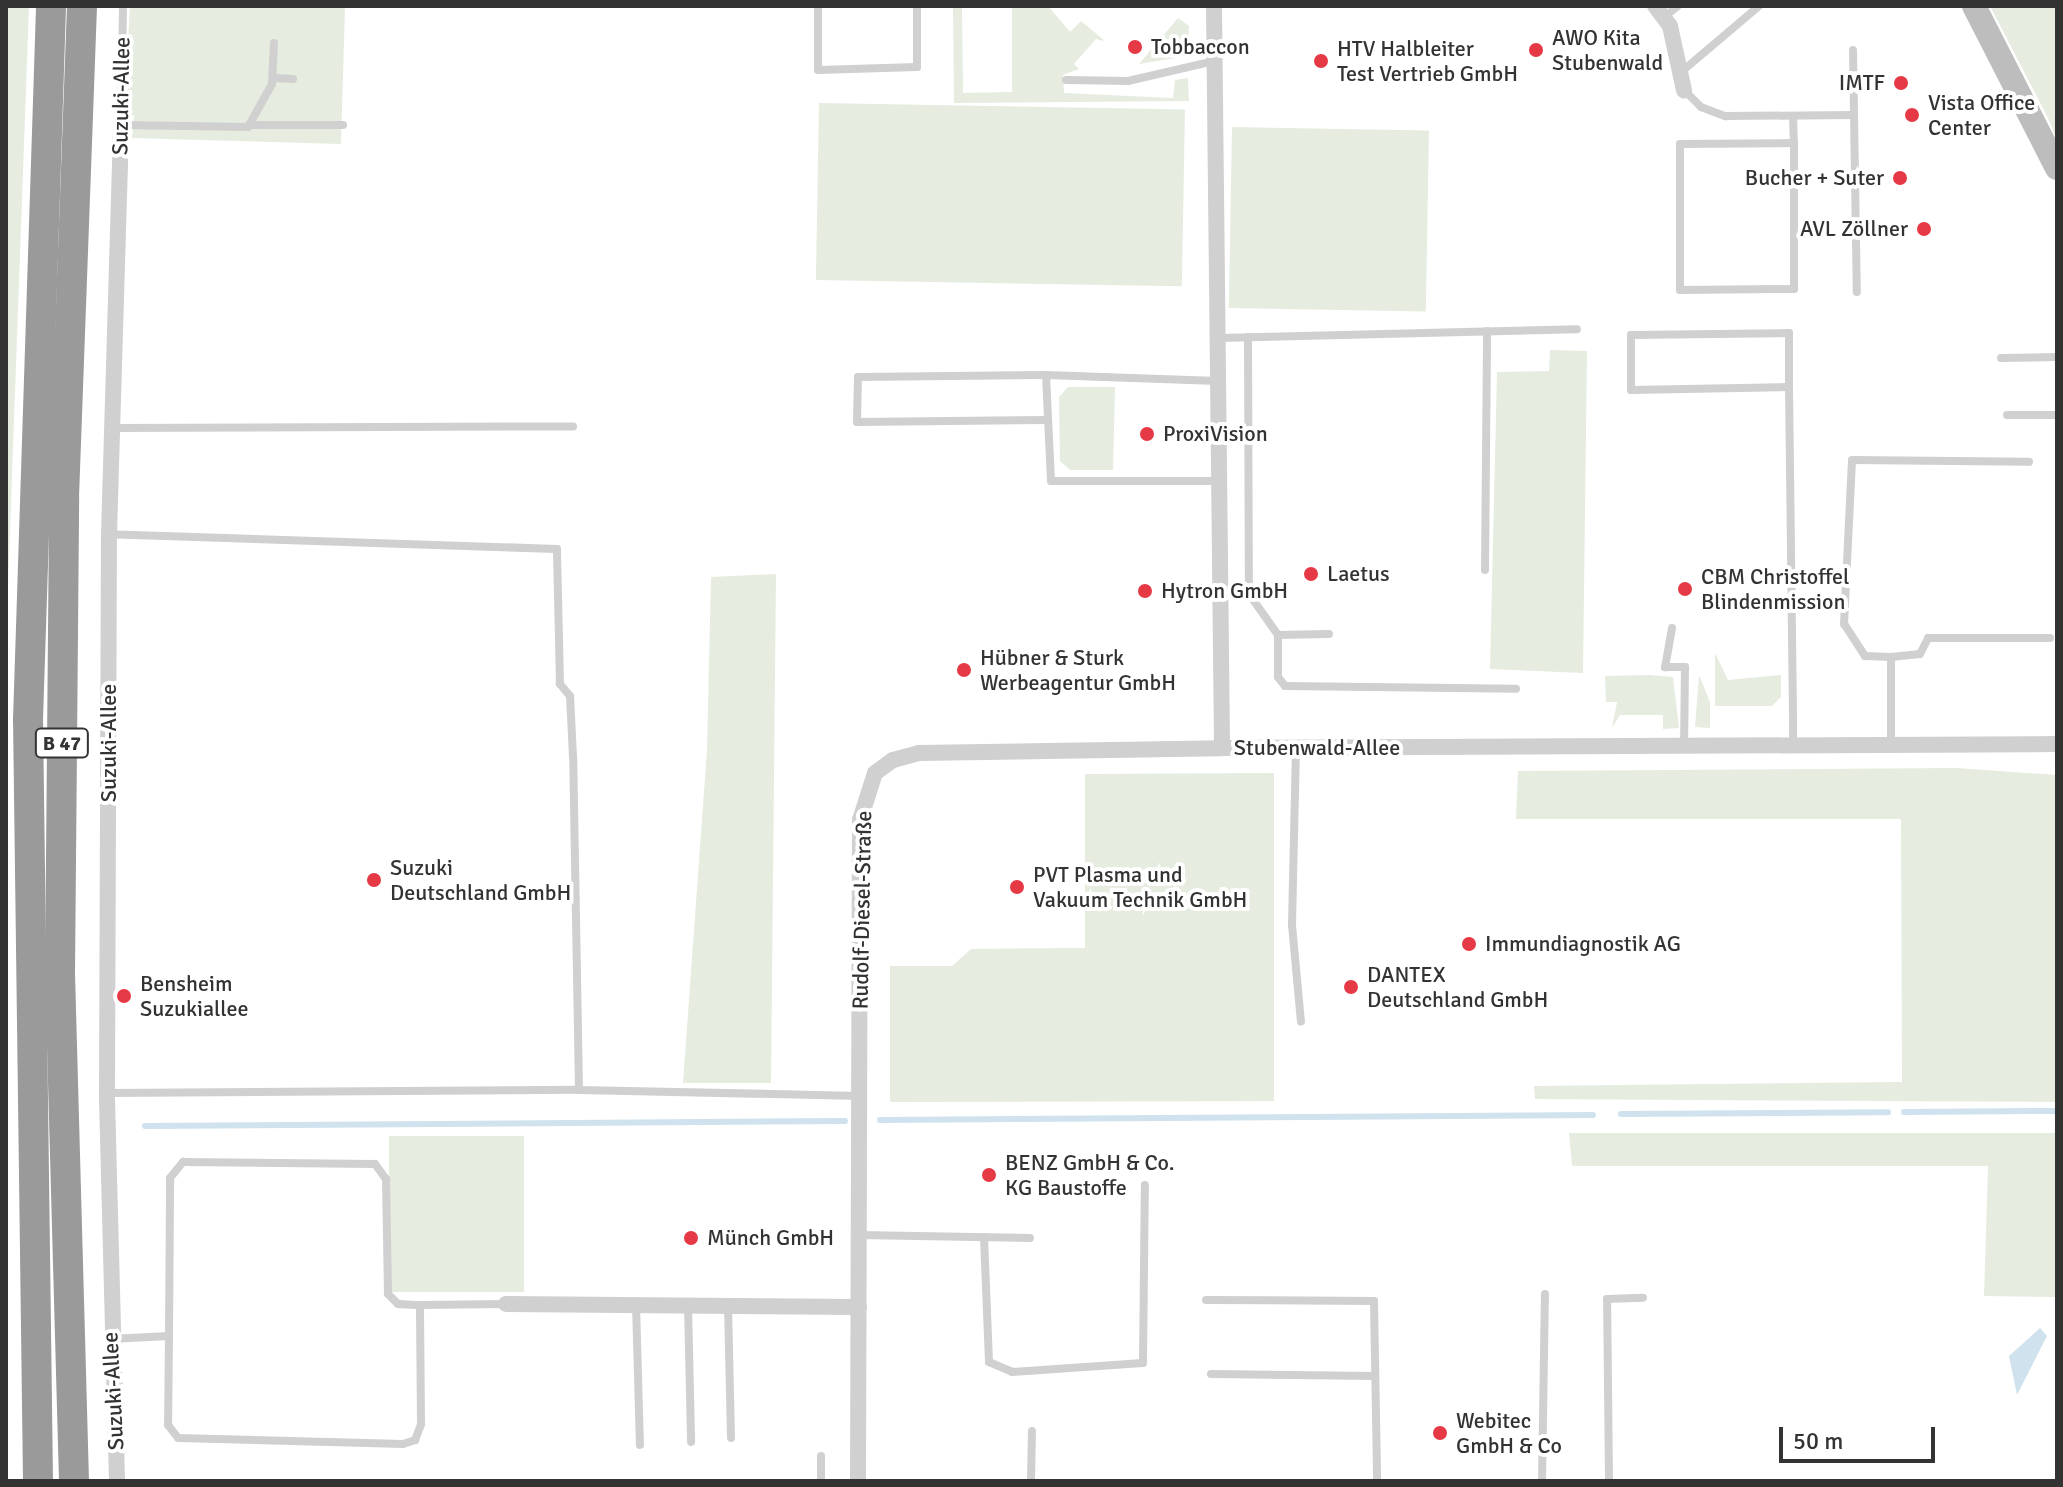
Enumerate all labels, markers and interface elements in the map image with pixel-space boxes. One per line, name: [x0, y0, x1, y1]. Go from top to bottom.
place label: AWO Kita Stubenwald: [1552, 24, 1663, 76]
place label: Tobbaccon: [1151, 34, 1250, 60]
place label: HTV Halbleiter Test Vertrieb GmbH: [1337, 35, 1518, 86]
street label: Suzuki-Allee: [107, 37, 135, 155]
marker: Tobbaccon: [1126, 38, 1144, 56]
marker: AWO Kita Stubenwald: [1527, 41, 1545, 59]
marker: HTV Halbleiter Test Vertrieb GmbH: [1312, 52, 1330, 70]
place label: IMTF: [1839, 70, 1885, 96]
marker: IMTF: [1892, 74, 1910, 92]
place label: Vista Office Center: [1928, 89, 2035, 140]
marker: Vista Office Center: [1903, 106, 1921, 124]
place label: Bucher + Suter: [1745, 165, 1884, 191]
marker: Bucher + Suter: [1891, 169, 1909, 187]
place label: AVL Zöllner: [1800, 216, 1908, 242]
marker: AVL Zöllner: [1915, 220, 1933, 238]
place label: ProxiVision: [1163, 421, 1268, 447]
marker: ProxiVision: [1138, 425, 1156, 443]
place label: Laetus: [1327, 561, 1390, 587]
place label: CBM Christoffel Blindenmission: [1701, 563, 1850, 614]
marker: Laetus: [1302, 565, 1320, 583]
place label: Hytron GmbH: [1161, 578, 1288, 604]
marker: CBM Christoffel Blindenmission: [1676, 580, 1694, 598]
marker: Hytron GmbH: [1136, 582, 1154, 600]
place label: Hübner & Sturk Werbeagentur GmbH: [980, 644, 1176, 696]
marker: Hübner & Sturk Werbeagentur GmbH: [955, 661, 973, 679]
street label: Suzuki-Allee: [96, 684, 122, 802]
road number: B 47: [34, 727, 90, 759]
street label: Stubenwald-Allee: [1234, 735, 1400, 761]
street label: Rudolf-Diesel-Straße: [847, 810, 877, 1010]
place label: Suzuki Deutschland GmbH: [390, 854, 571, 906]
place label: PVT Plasma und Vakuum Technik GmbH: [1033, 861, 1247, 912]
marker: Suzuki Deutschland GmbH: [365, 871, 383, 889]
marker: PVT Plasma und Vakuum Technik GmbH: [1008, 878, 1026, 896]
place label: Immundiagnostik AG: [1485, 931, 1681, 957]
marker: Immundiagnostik AG: [1460, 935, 1478, 953]
place label: DANTEX Deutschland GmbH: [1367, 961, 1548, 1012]
place label: Bensheim Suzukiallee: [140, 970, 249, 1022]
marker: DANTEX Deutschland GmbH: [1342, 978, 1360, 996]
marker: Bensheim Suzukiallee: [115, 987, 133, 1005]
place label: BENZ GmbH & Co. KG Baustoffe: [1005, 1149, 1175, 1200]
marker: BENZ GmbH & Co. KG Baustoffe: [980, 1166, 998, 1184]
place label: Münch GmbH: [707, 1225, 834, 1251]
marker: Münch GmbH: [682, 1229, 700, 1247]
street label: Suzuki-Allee: [97, 1331, 129, 1451]
place label: Webitec GmbH & Co: [1456, 1407, 1562, 1458]
scale bar: [1783, 1411, 1939, 1461]
marker: Webitec GmbH & Co: [1431, 1424, 1449, 1442]
text: 50 m: [1793, 1426, 1843, 1456]

